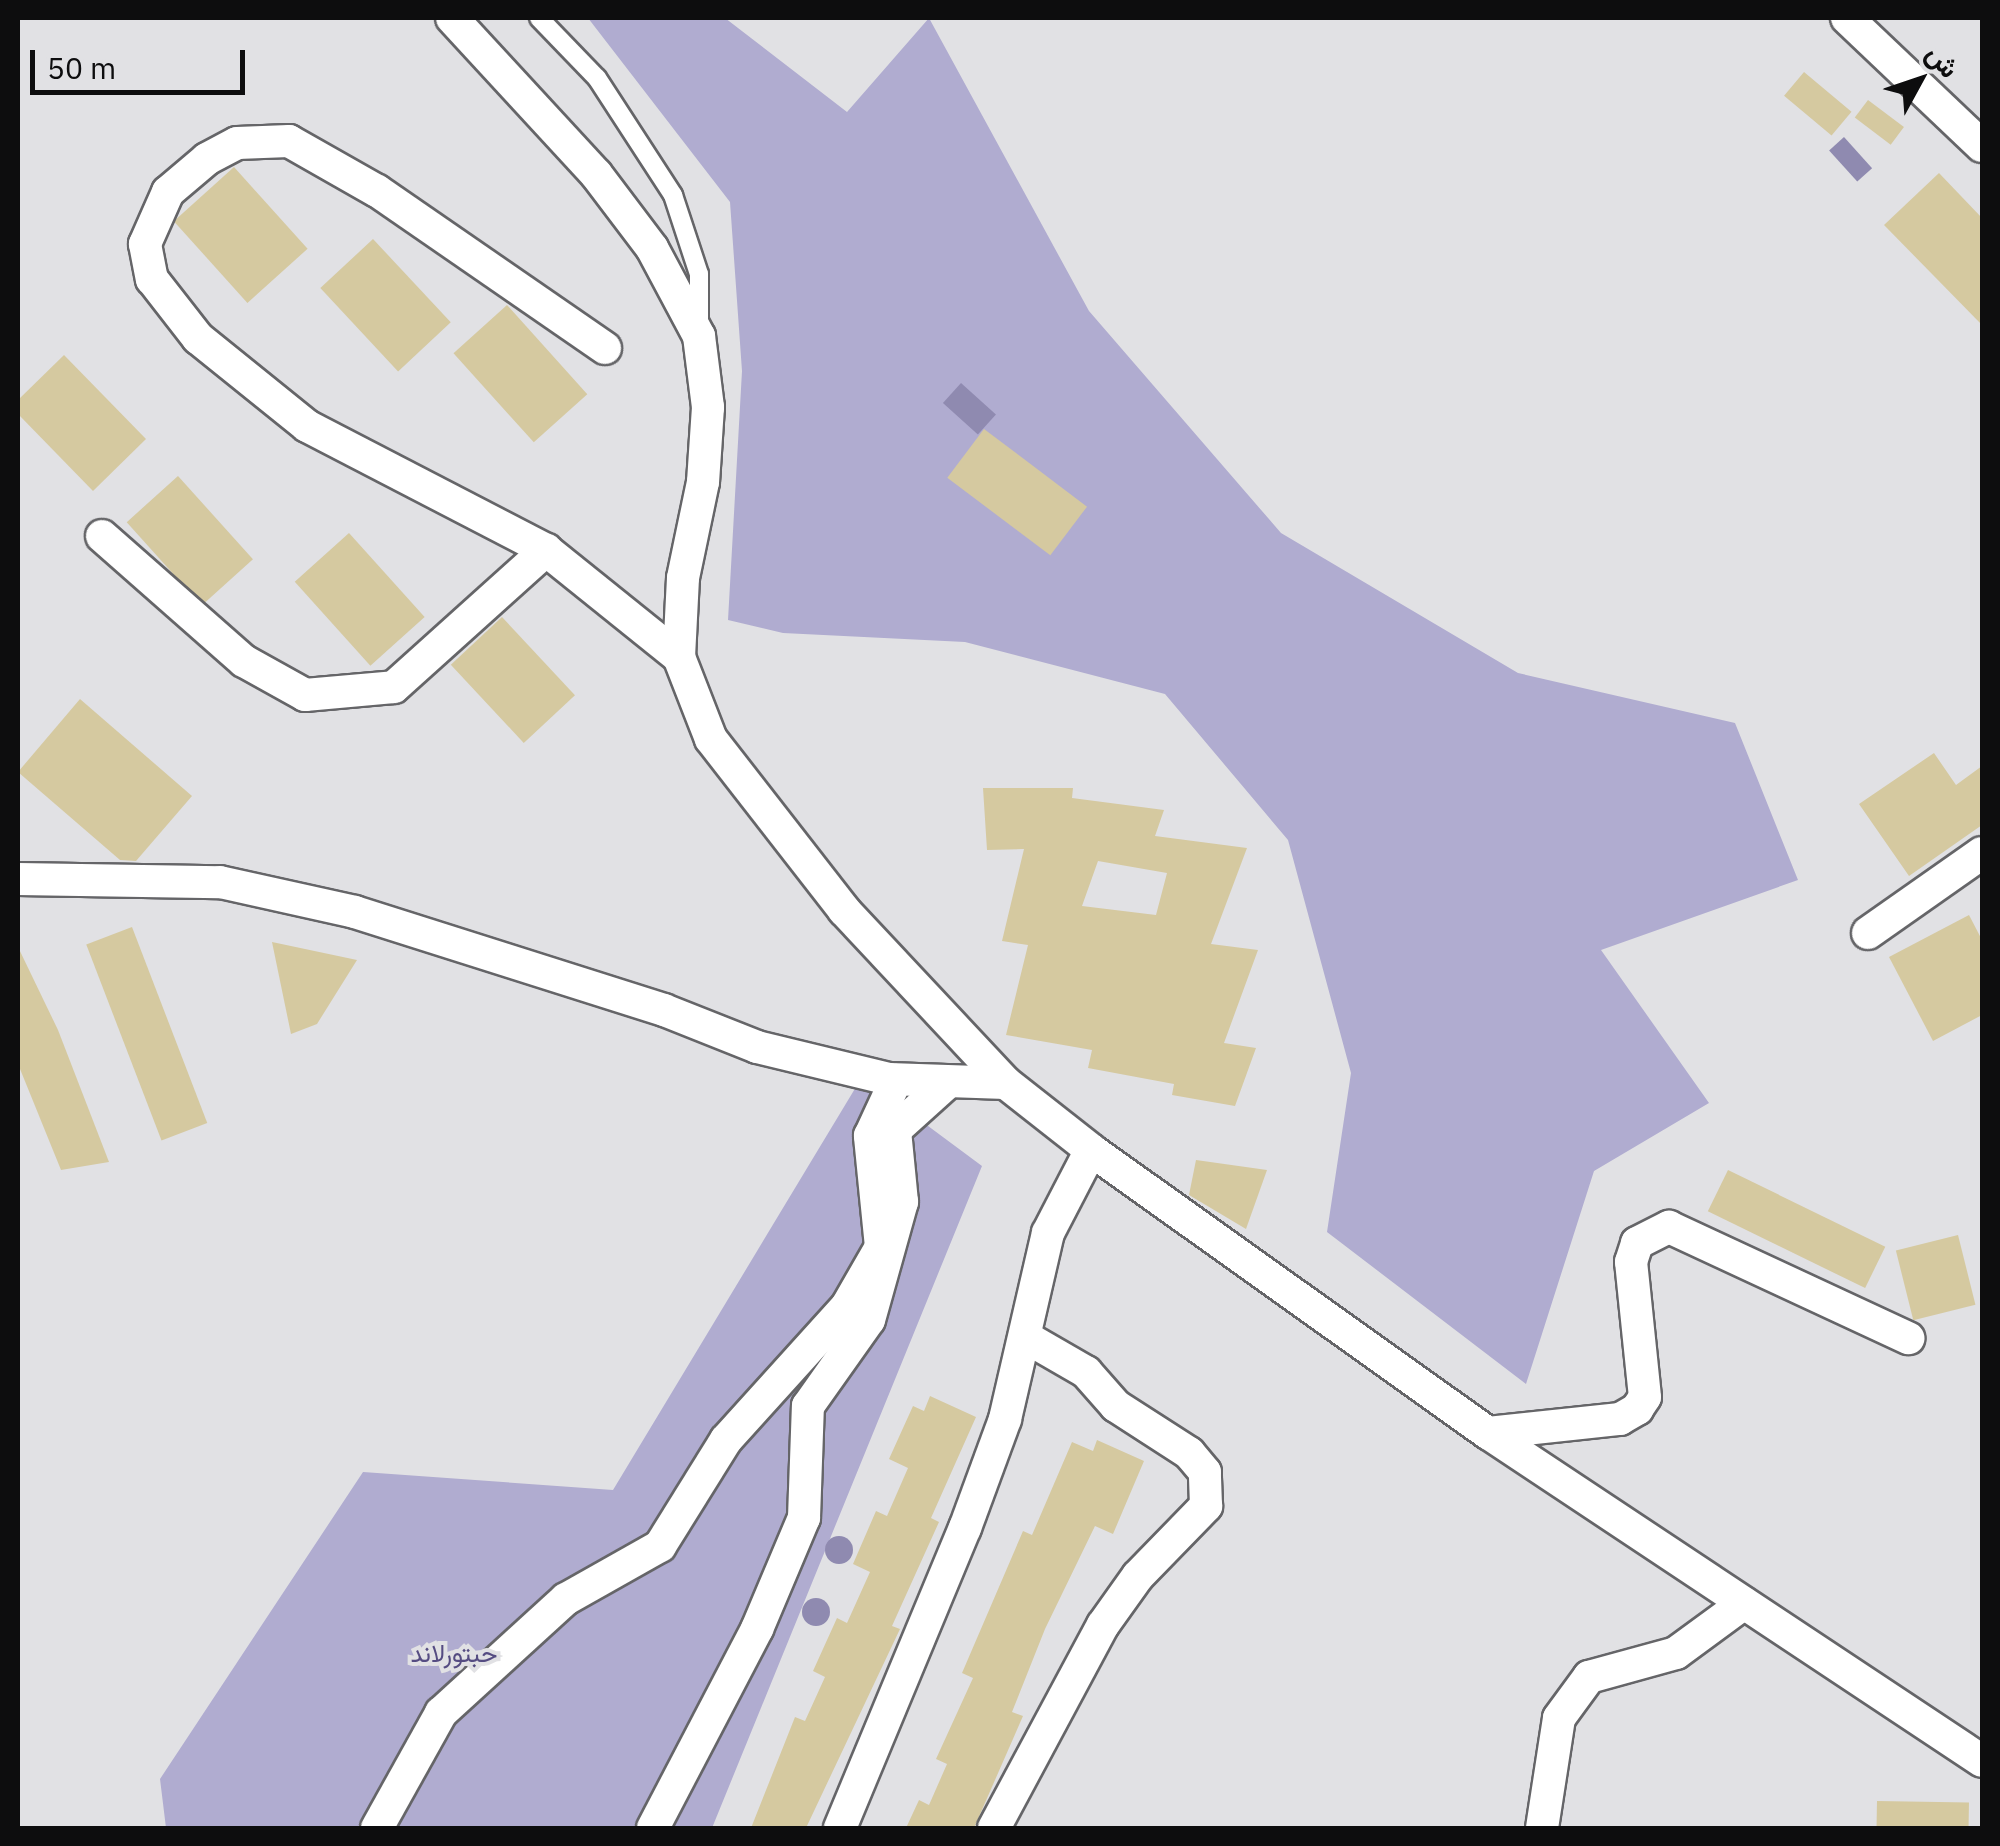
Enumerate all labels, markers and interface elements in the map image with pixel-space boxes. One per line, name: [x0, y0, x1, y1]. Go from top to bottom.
scale bar: [35, 30, 250, 92]
north arrow: [1870, 30, 1970, 130]
text: ش: [1918, 36, 1968, 85]
text: 50 m: [47, 48, 116, 87]
park label: حبتورلاند: [411, 1638, 497, 1668]

